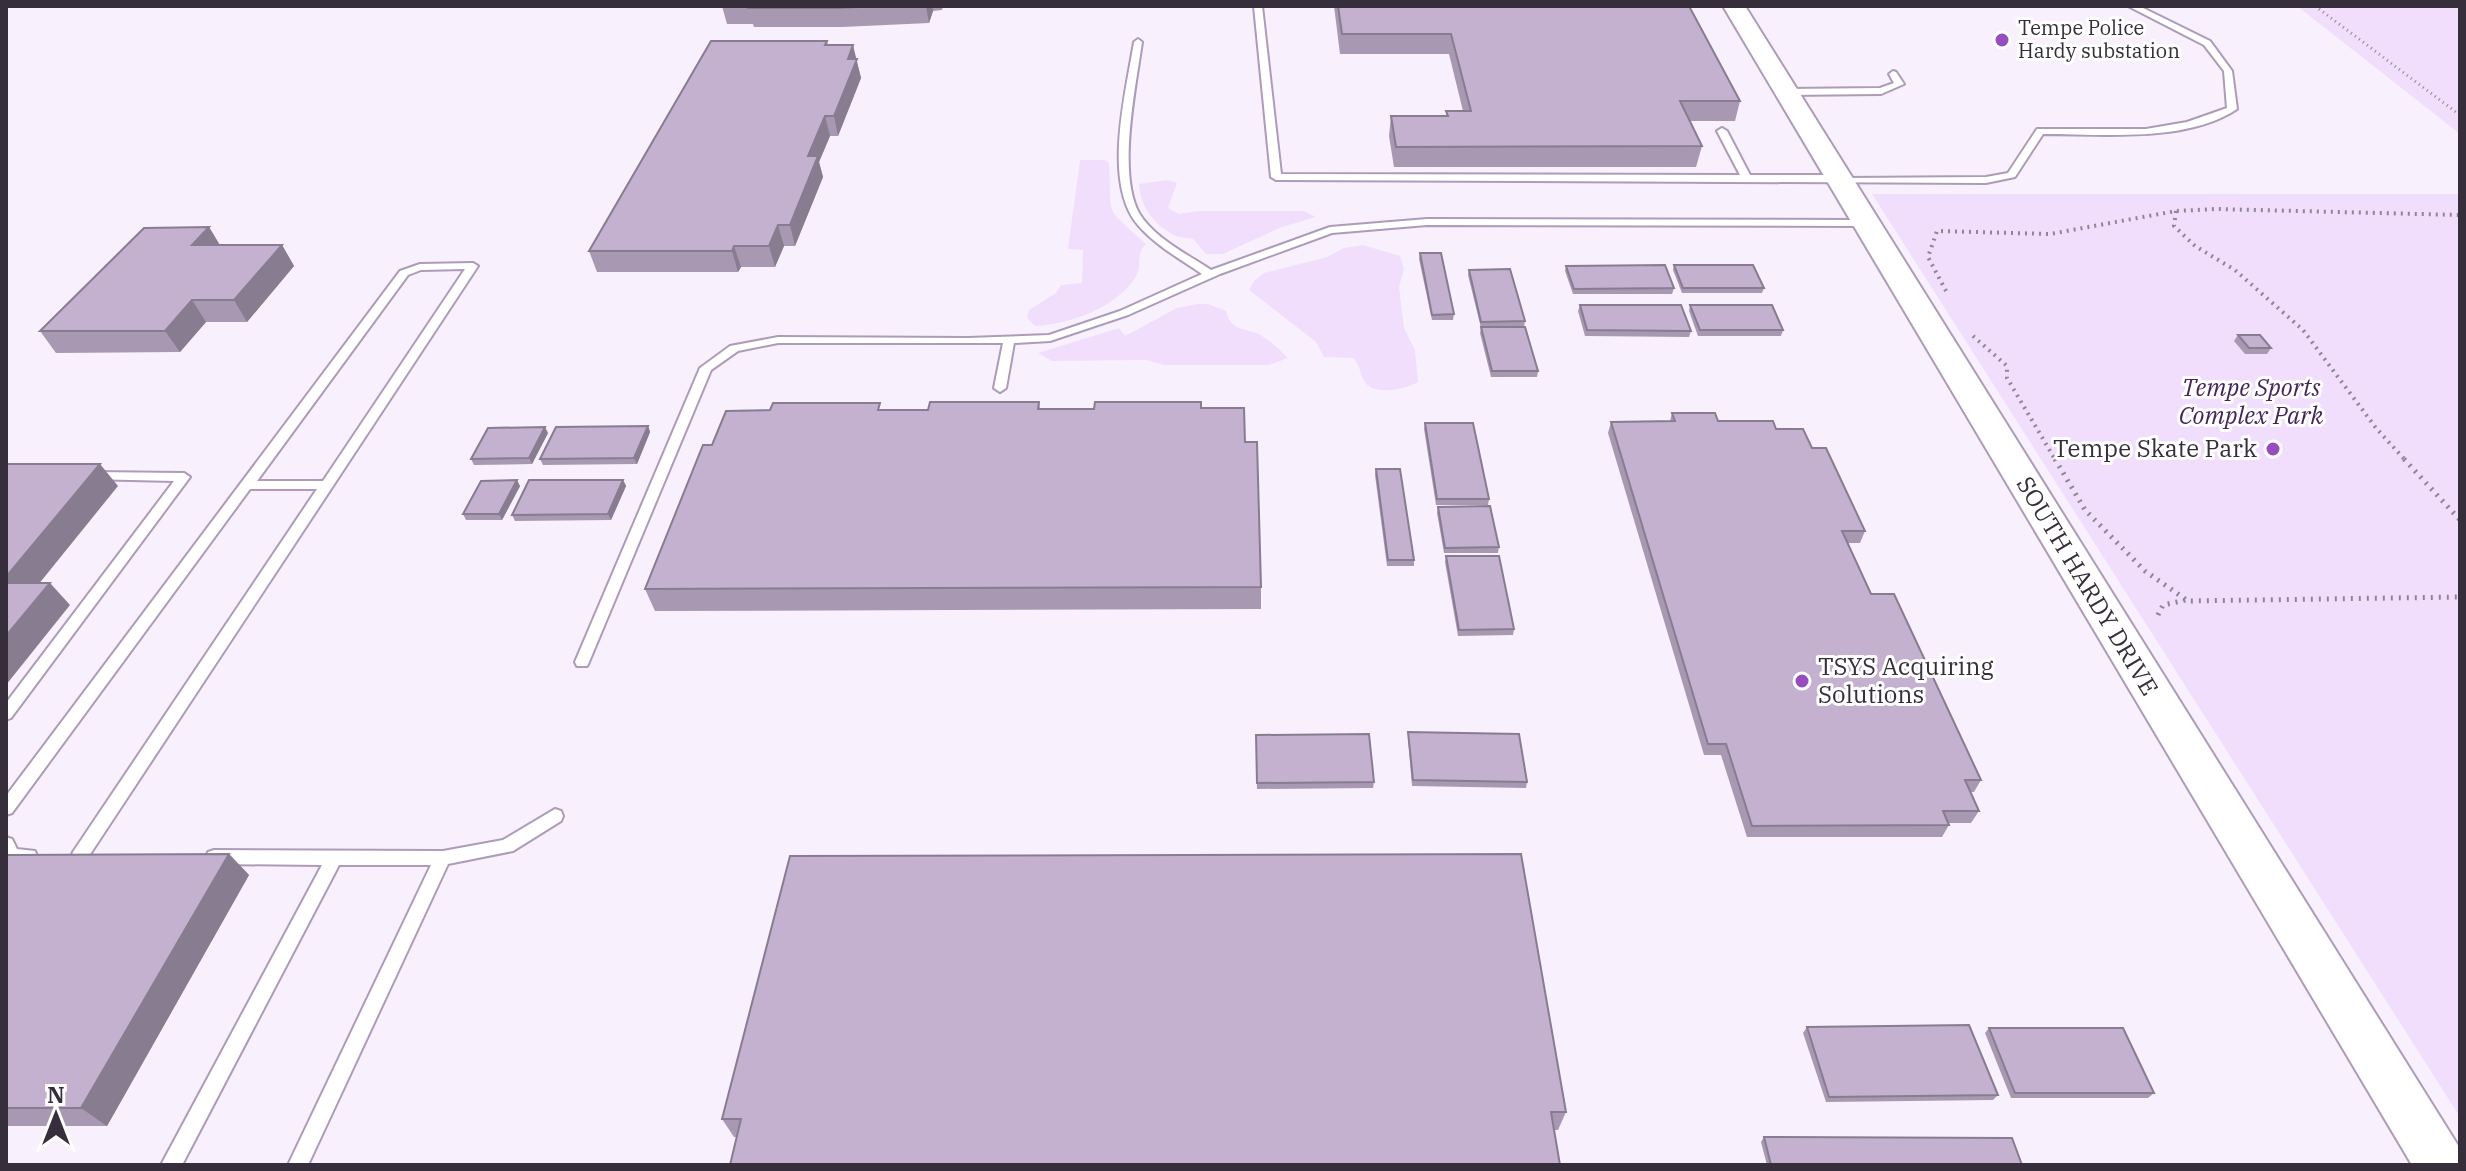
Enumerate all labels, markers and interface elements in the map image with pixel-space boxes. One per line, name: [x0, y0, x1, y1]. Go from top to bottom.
place label: Tempe Police Hardy substation: [2018, 14, 2180, 64]
marker: Tempe Police Hardy substation: [1993, 31, 2011, 49]
park label: Tempe Sports Complex Park: [2179, 371, 2324, 431]
place label: Tempe Skate Park: [2053, 432, 2257, 464]
marker: Tempe Skate Park: [2264, 440, 2282, 458]
street label: SOUTH HARDY DRIVE: [2010, 470, 2166, 701]
place label: TSYS Acquiring Solutions: [1818, 650, 1994, 710]
marker: TSYS Acquiring Solutions: [1793, 672, 1811, 690]
north arrow: [16, 1075, 96, 1155]
text: N: [47, 1080, 65, 1109]

